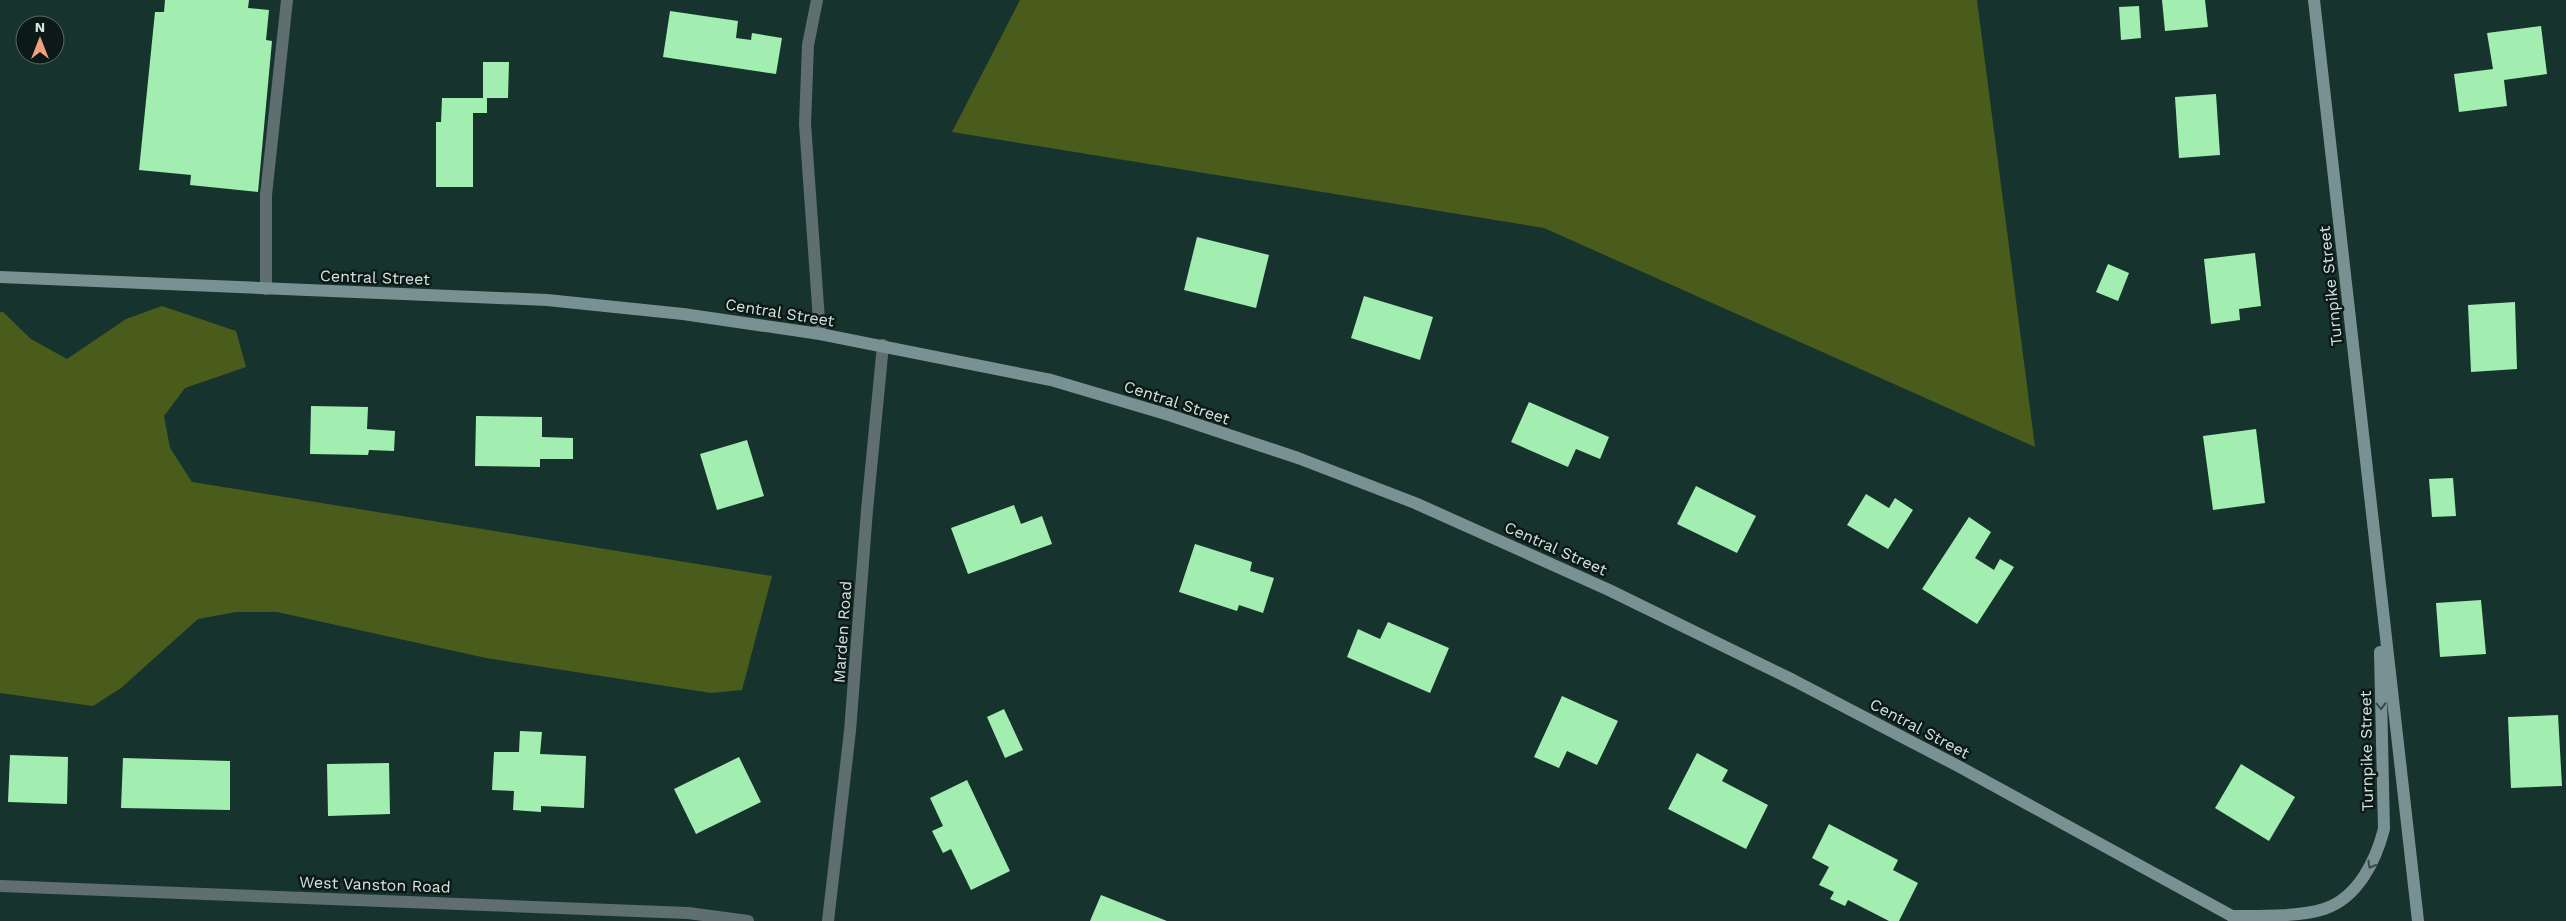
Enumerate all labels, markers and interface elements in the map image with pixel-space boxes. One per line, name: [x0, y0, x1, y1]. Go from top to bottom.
north arrow: [15, 15, 65, 65]
text: N: [35, 19, 45, 35]
street label: Turnpike Street: [2315, 225, 2346, 347]
street label: Central Street: [320, 266, 431, 289]
street label: Central Street: [724, 295, 836, 331]
street label: Central Street: [1122, 376, 1232, 429]
street label: Central Street: [1502, 517, 1610, 580]
street label: Marden Road: [829, 580, 856, 684]
street label: Turnpike Street: [2356, 690, 2377, 812]
street label: Central Street: [1867, 694, 1973, 763]
one-way arrow: [2376, 702, 2386, 710]
one-way arrow: [2367, 860, 2377, 869]
street label: West Vanston Road: [299, 872, 451, 897]

